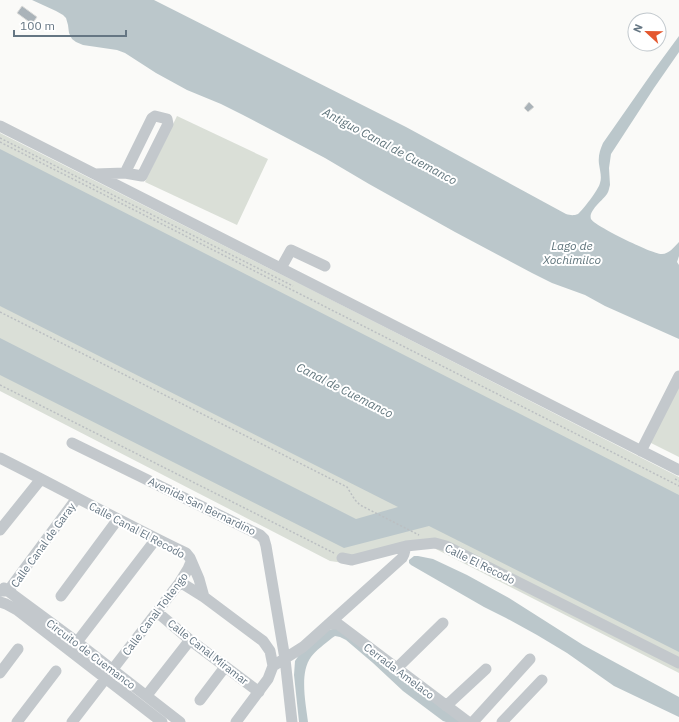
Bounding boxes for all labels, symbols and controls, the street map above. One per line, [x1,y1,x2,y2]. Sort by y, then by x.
scale bar [14,12,126,38]
north arrow [627,12,667,52]
text: 100 m [20,18,55,33]
text: N [630,22,646,35]
water label: Antiguo Canal de Cuemanco [319,104,460,188]
water label: Lago de Xochimilco [542,238,601,267]
water label: Canal de Cuemanco [294,359,396,421]
street label: Avenida San Bernardino [146,474,258,538]
street label: Calle Canal de Garay [7,499,79,590]
street label: Calle Canal El Recodo [87,499,187,561]
street label: Calle El Recodo [443,541,517,587]
street label: Calle Canal Toltengo [119,570,191,658]
street label: Circuito de Cuemanco [44,616,138,692]
street label: Calle Canal Miramar [165,616,251,688]
street label: Cerrada Amelaco [361,640,437,702]

